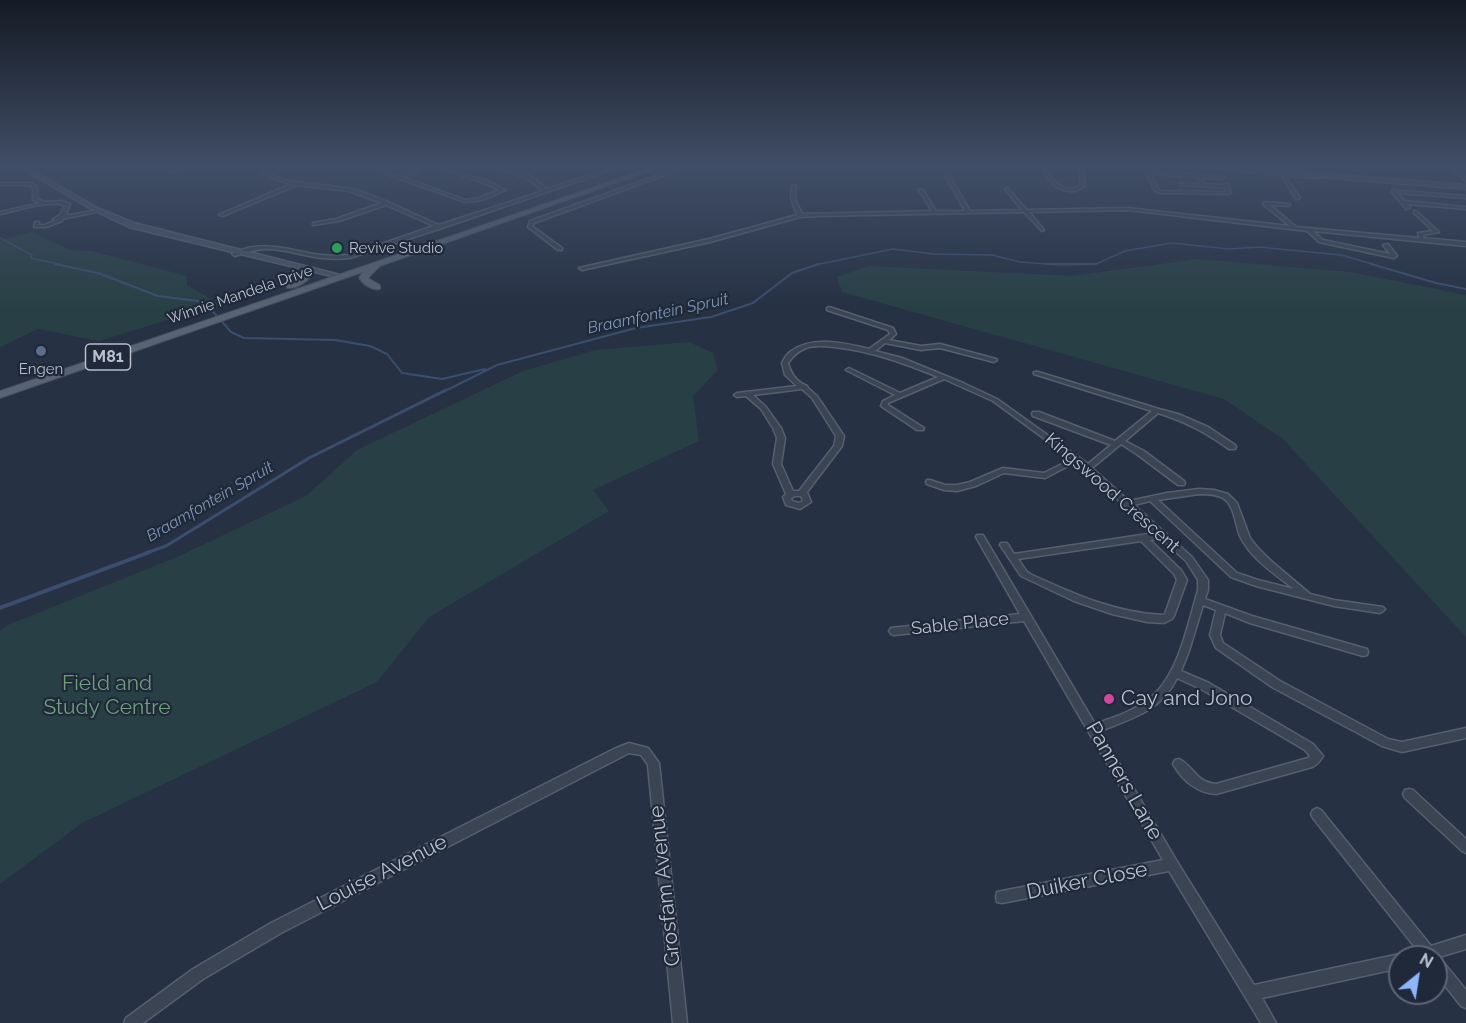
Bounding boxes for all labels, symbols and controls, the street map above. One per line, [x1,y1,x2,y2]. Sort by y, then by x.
place label: Revive Studio [349,239,443,257]
marker: Revive Studio [330,241,344,255]
street label: Winnie Mandela Drive [165,262,315,328]
water label: Braamfontein Spruit [586,290,730,338]
marker: Engen [34,344,48,358]
road number: M81 [86,344,130,370]
place label: Engen [19,360,63,378]
street label: Kingswood Crescent [1040,429,1184,557]
water label: Braamfontein Spruit [143,458,277,546]
street label: Sable Place [910,608,1010,640]
park label: Field and Study Centre [43,671,171,721]
place label: Cay and Jono [1121,686,1253,712]
marker: Cay and Jono [1102,692,1116,706]
street label: Panners Lane [1080,717,1168,845]
street label: Grosfam Avenue [644,804,686,968]
street label: Louise Avenue [313,829,451,917]
street label: Duiker Close [1024,857,1150,905]
north arrow [1388,945,1448,1005]
text: N [1416,949,1436,972]

